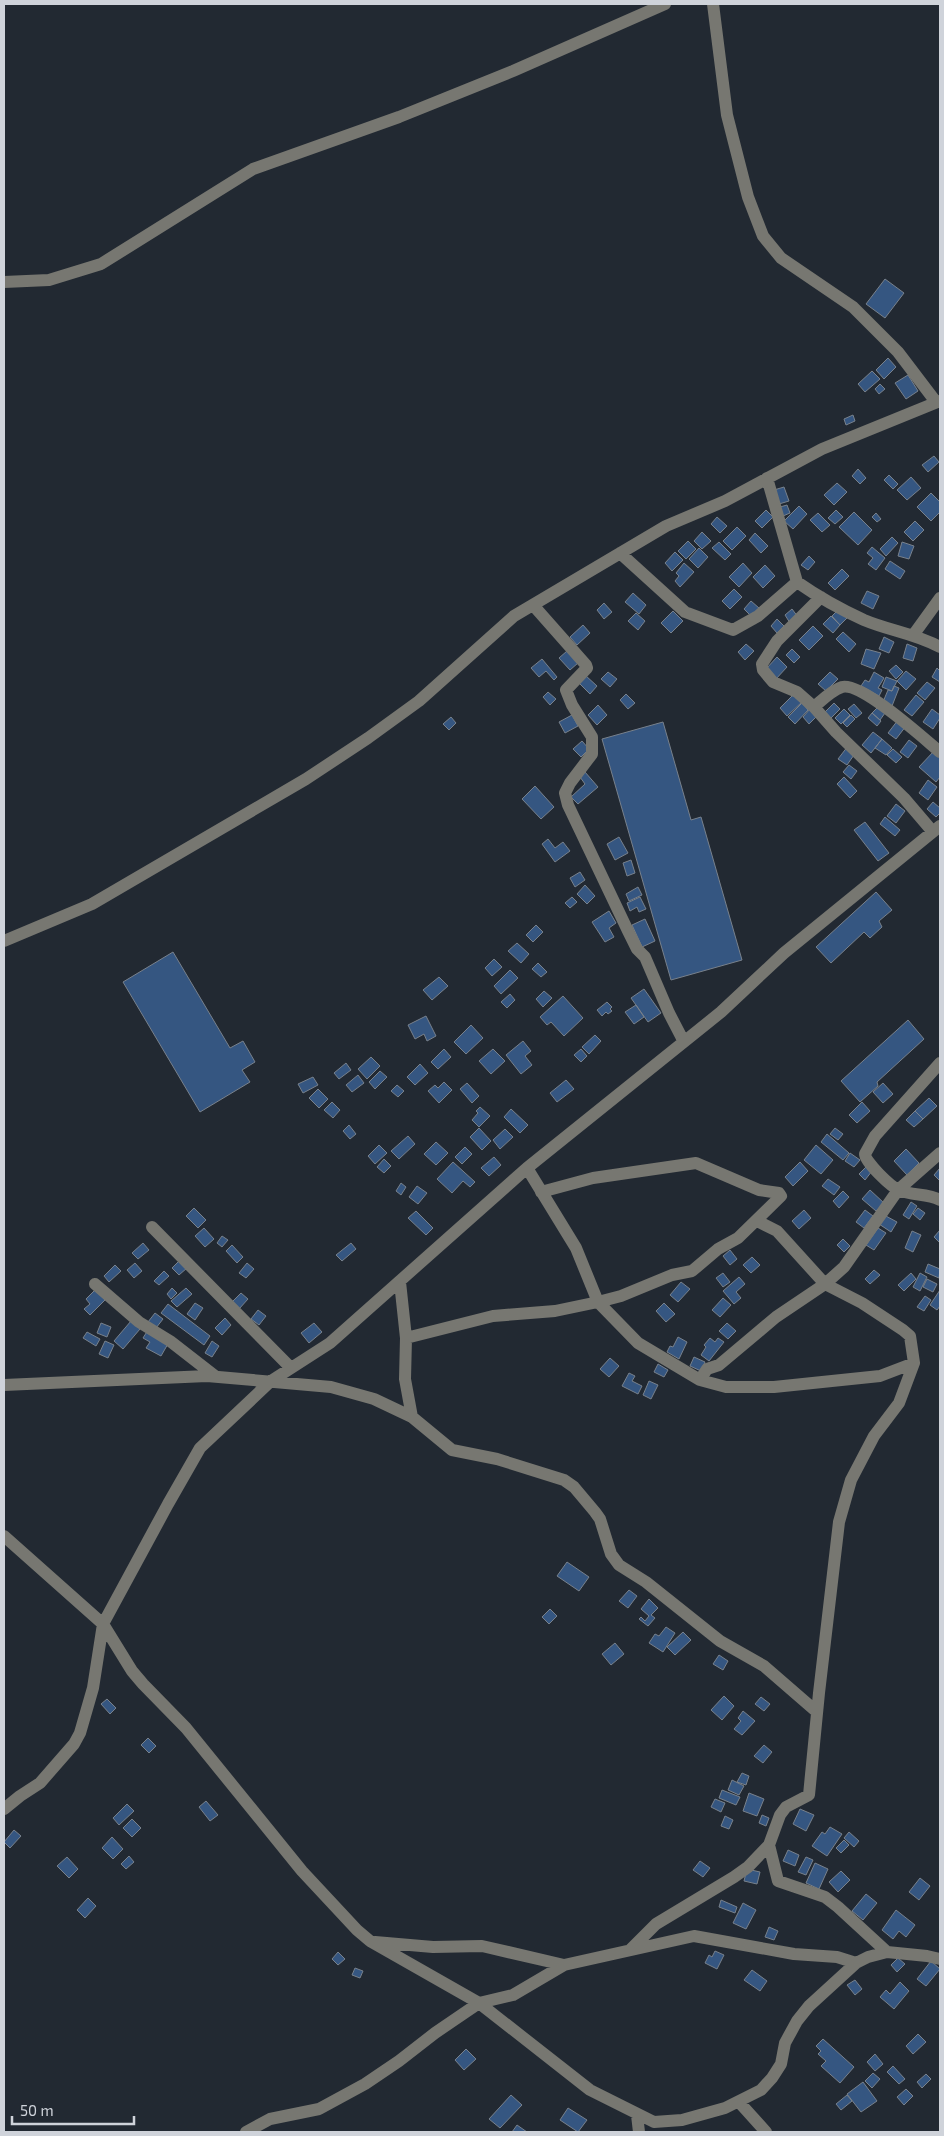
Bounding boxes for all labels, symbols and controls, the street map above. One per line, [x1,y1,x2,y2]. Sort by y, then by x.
scale bar [12,2094,135,2126]
text: 50 m [20,2101,54,2119]

